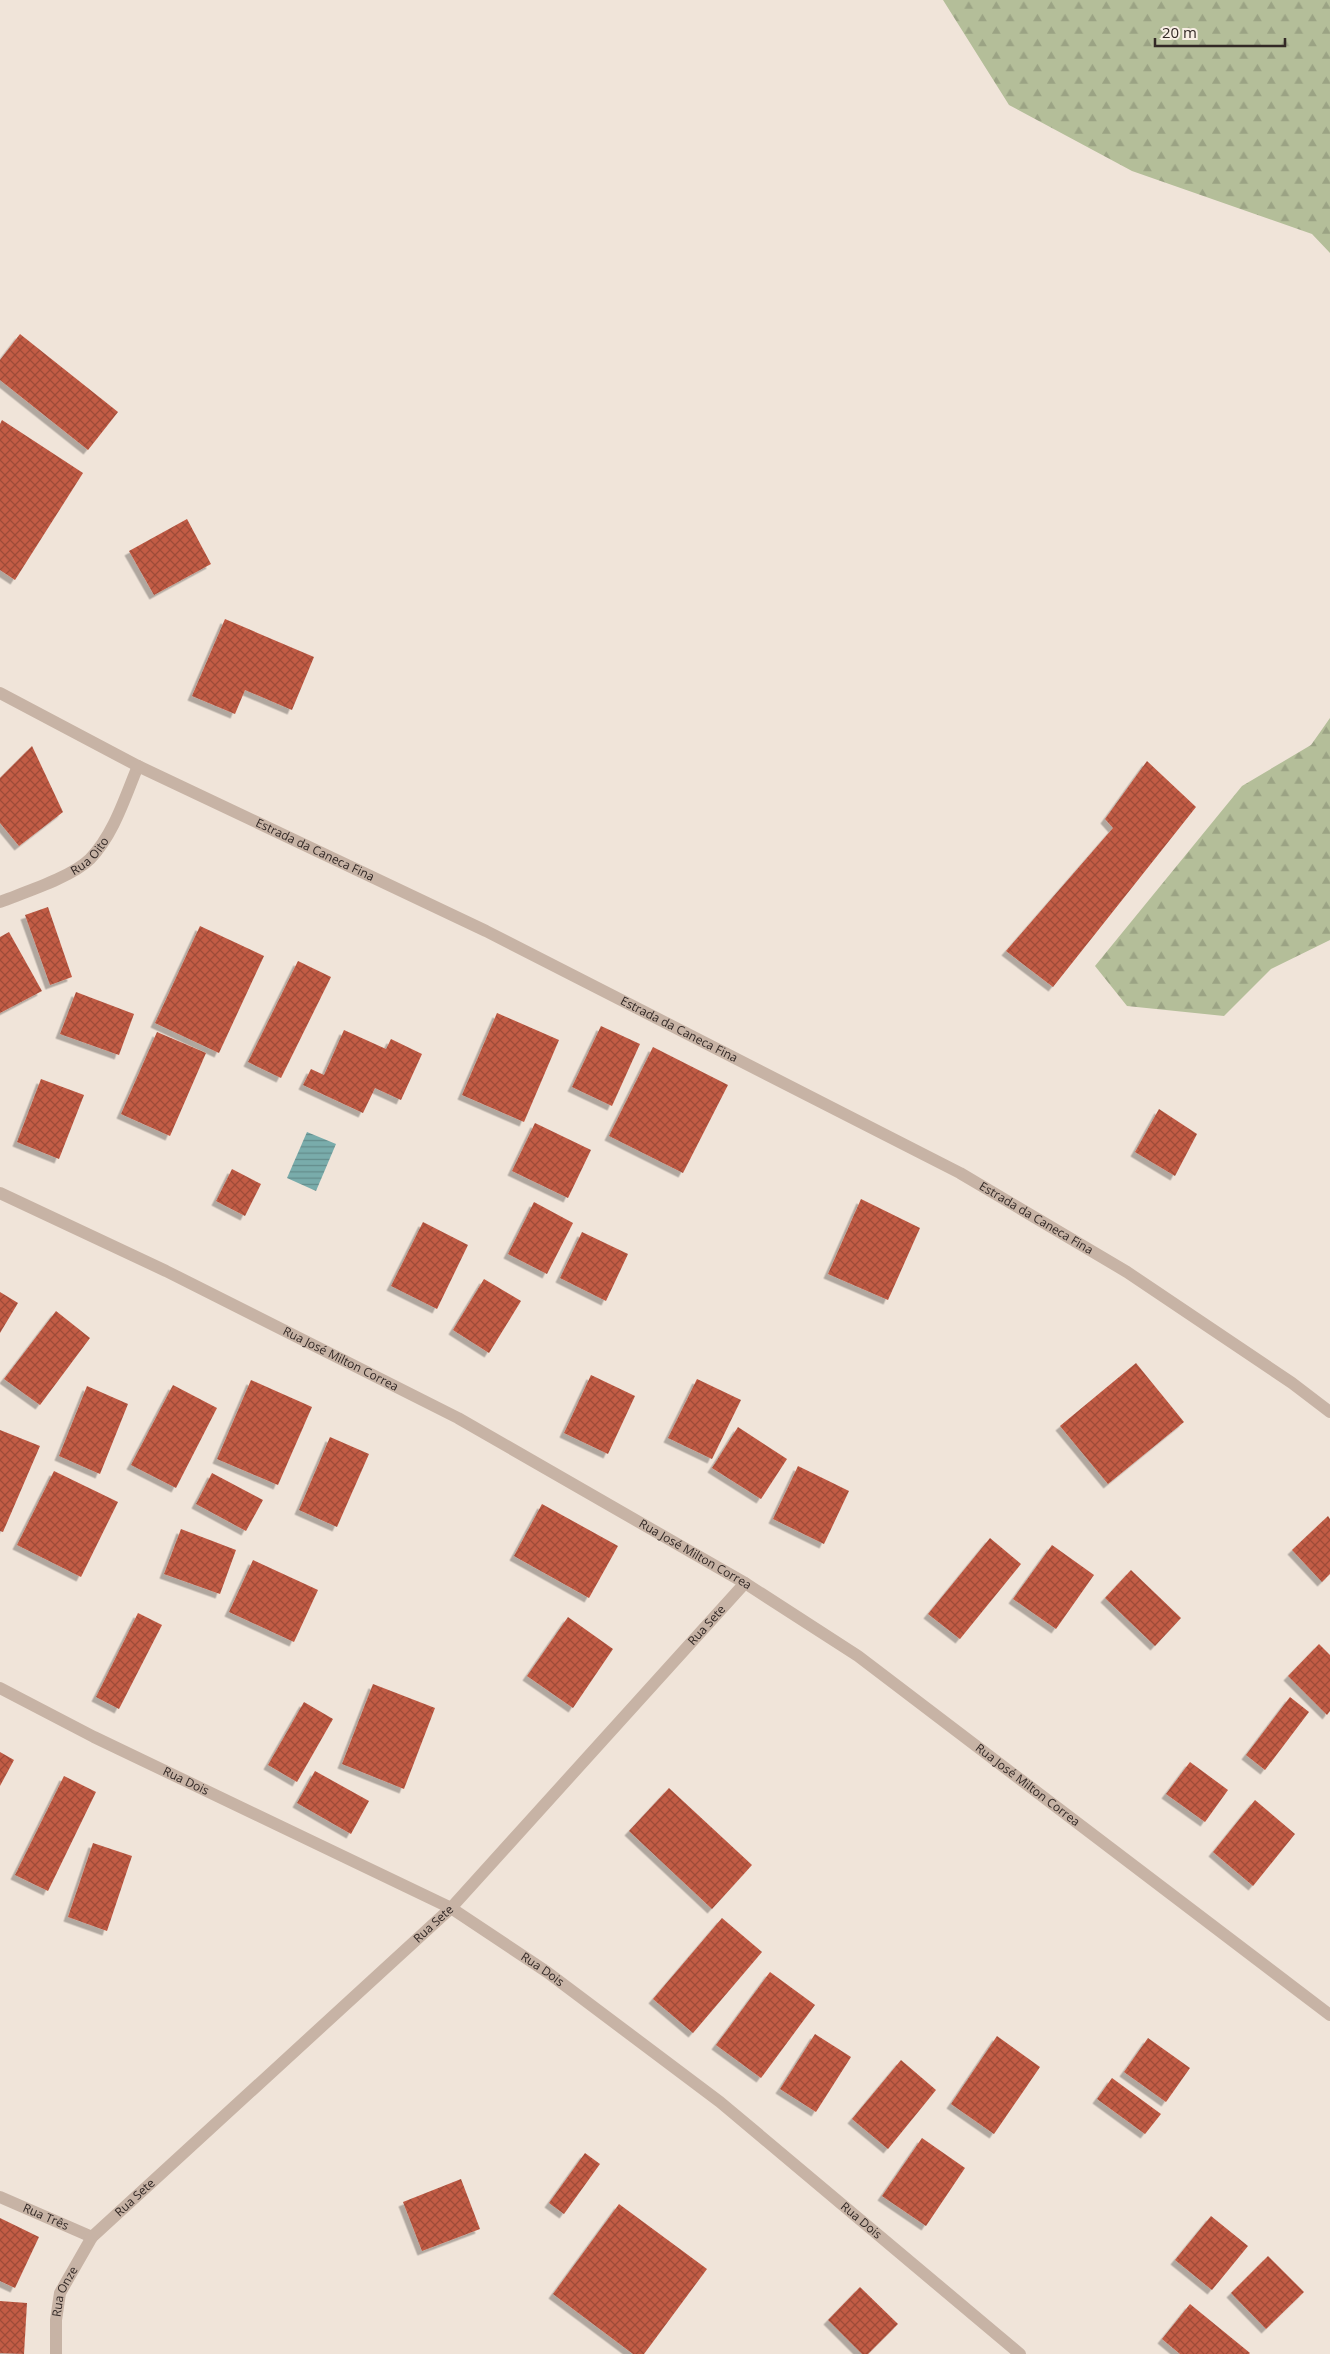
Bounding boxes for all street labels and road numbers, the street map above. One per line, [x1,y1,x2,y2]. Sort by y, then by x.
street label: Estrada da Caneca Fina [253,814,377,885]
street label: Rua Oito [67,834,112,879]
street label: Estrada da Caneca Fina [618,992,741,1066]
street label: Estrada da Caneca Fina [976,1177,1097,1258]
street label: Rua José Milton Correa [280,1322,402,1395]
street label: Rua José Milton Correa [636,1515,755,1593]
street label: Rua Sete [684,1601,729,1649]
street label: Rua José Milton Correa [972,1739,1084,1830]
street label: Rua Dois [160,1762,212,1799]
street label: Rua Sete [409,1901,457,1946]
street label: Rua Dois [518,1948,568,1990]
street label: Rua Sete [111,2174,159,2220]
street label: Rua Dois [837,2198,886,2243]
street label: Rua Três [20,2199,72,2234]
street label: Rua Onze [48,2263,82,2318]

